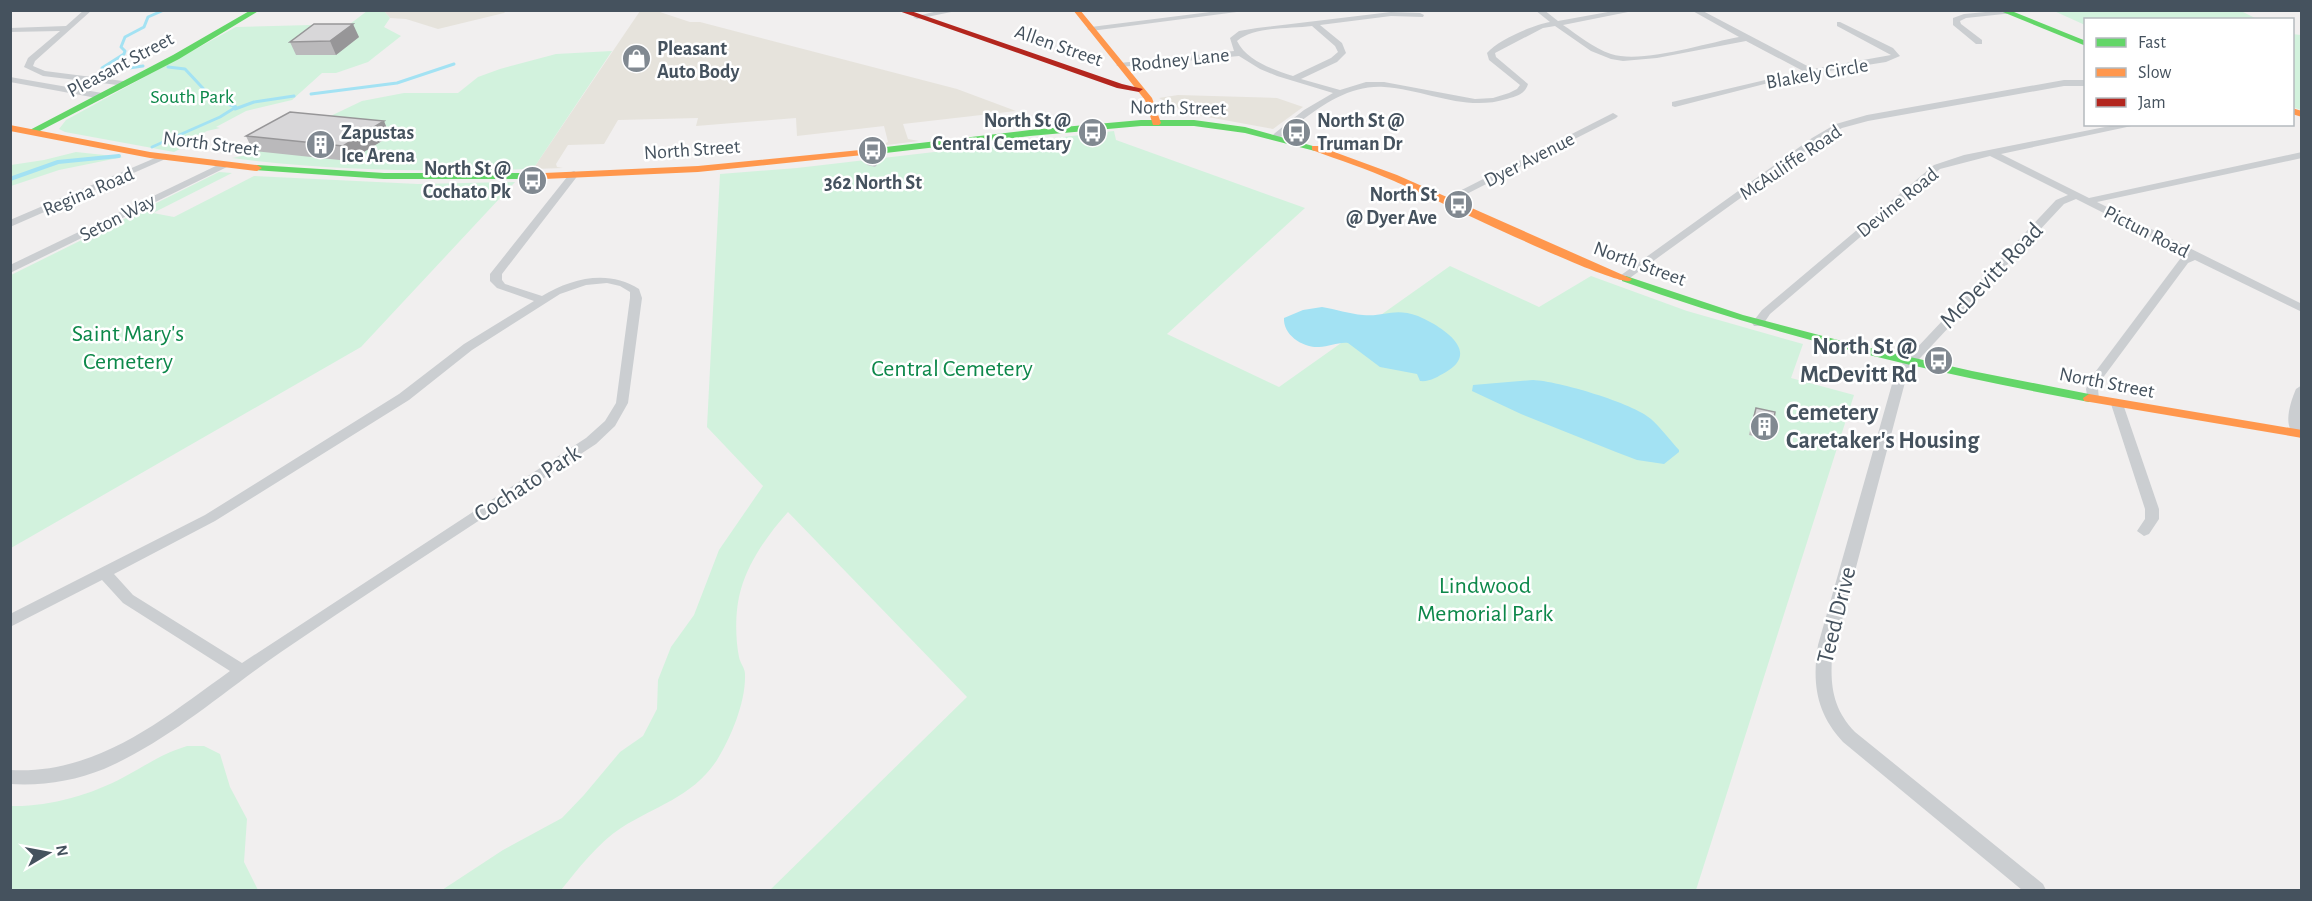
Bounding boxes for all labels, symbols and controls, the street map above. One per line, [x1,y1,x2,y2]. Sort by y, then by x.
legend [2084,18,2294,126]
street label: Allen Street [1012,22,1106,70]
street label: Pleasant Street [64,28,178,101]
text: Fast [2138,34,2166,52]
place label: Pleasant Auto Body [657,39,739,82]
shop icon: Pleasant Auto Body [620,43,652,75]
street label: Rodney Lane [1130,45,1230,75]
street label: Blakely Circle [1765,55,1870,93]
text: Slow [2138,64,2171,82]
park label: South Park [150,87,234,107]
text: Jam [2138,94,2166,112]
street label: North Street [1130,97,1227,119]
place label: North St @ Central Cemetary [932,111,1071,154]
place label: North St @ Truman Dr [1317,111,1404,154]
bus stop icon: North St @ Central Cemetary [1076,116,1108,148]
bus stop icon: North St @ Truman Dr [1280,116,1312,148]
street label: McAuliffe Road [1736,121,1845,204]
place label: Zapustas Ice Arena [341,123,416,166]
street label: North Street [162,128,261,160]
building icon: Zapustas Ice Arena [304,128,336,160]
street label: Dyer Avenue [1481,129,1578,191]
bus stop icon: 362 North St [857,135,889,167]
street label: North Street [643,137,742,163]
place label: North St @ Cochato Pk [423,159,511,202]
street label: Regina Road [40,164,137,220]
bus stop icon: North St @ Cochato Pk [516,164,548,196]
street label: Devine Road [1853,164,1942,241]
place label: 362 North St [824,173,922,193]
place label: North St @ Dyer Ave [1346,185,1437,228]
bus stop icon: North St @ Dyer Ave [1442,189,1474,221]
street label: Seton Way [76,190,159,245]
street label: Pictun Road [2101,202,2192,262]
street label: McDevitt Road [1936,218,2048,333]
street label: North Street [1591,238,1689,290]
park label: Saint Mary's Cemetery [72,322,184,374]
place label: North St @ McDevitt Rd [1800,335,1917,387]
bus stop icon: North St @ McDevitt Rd [1922,344,1954,376]
park label: Central Cemetery [871,357,1033,381]
street label: North Street [2058,364,2157,402]
place label: Cemetery Caretaker's Housing [1786,401,1980,453]
building icon: Cemetery Caretaker's Housing [1749,410,1781,442]
street label: Cochato Park [470,441,585,527]
street label: Teed Drive [1813,564,1861,666]
park label: Lindwood Memorial Park [1417,574,1553,626]
north arrow [18,823,78,883]
text: N [53,844,71,857]

